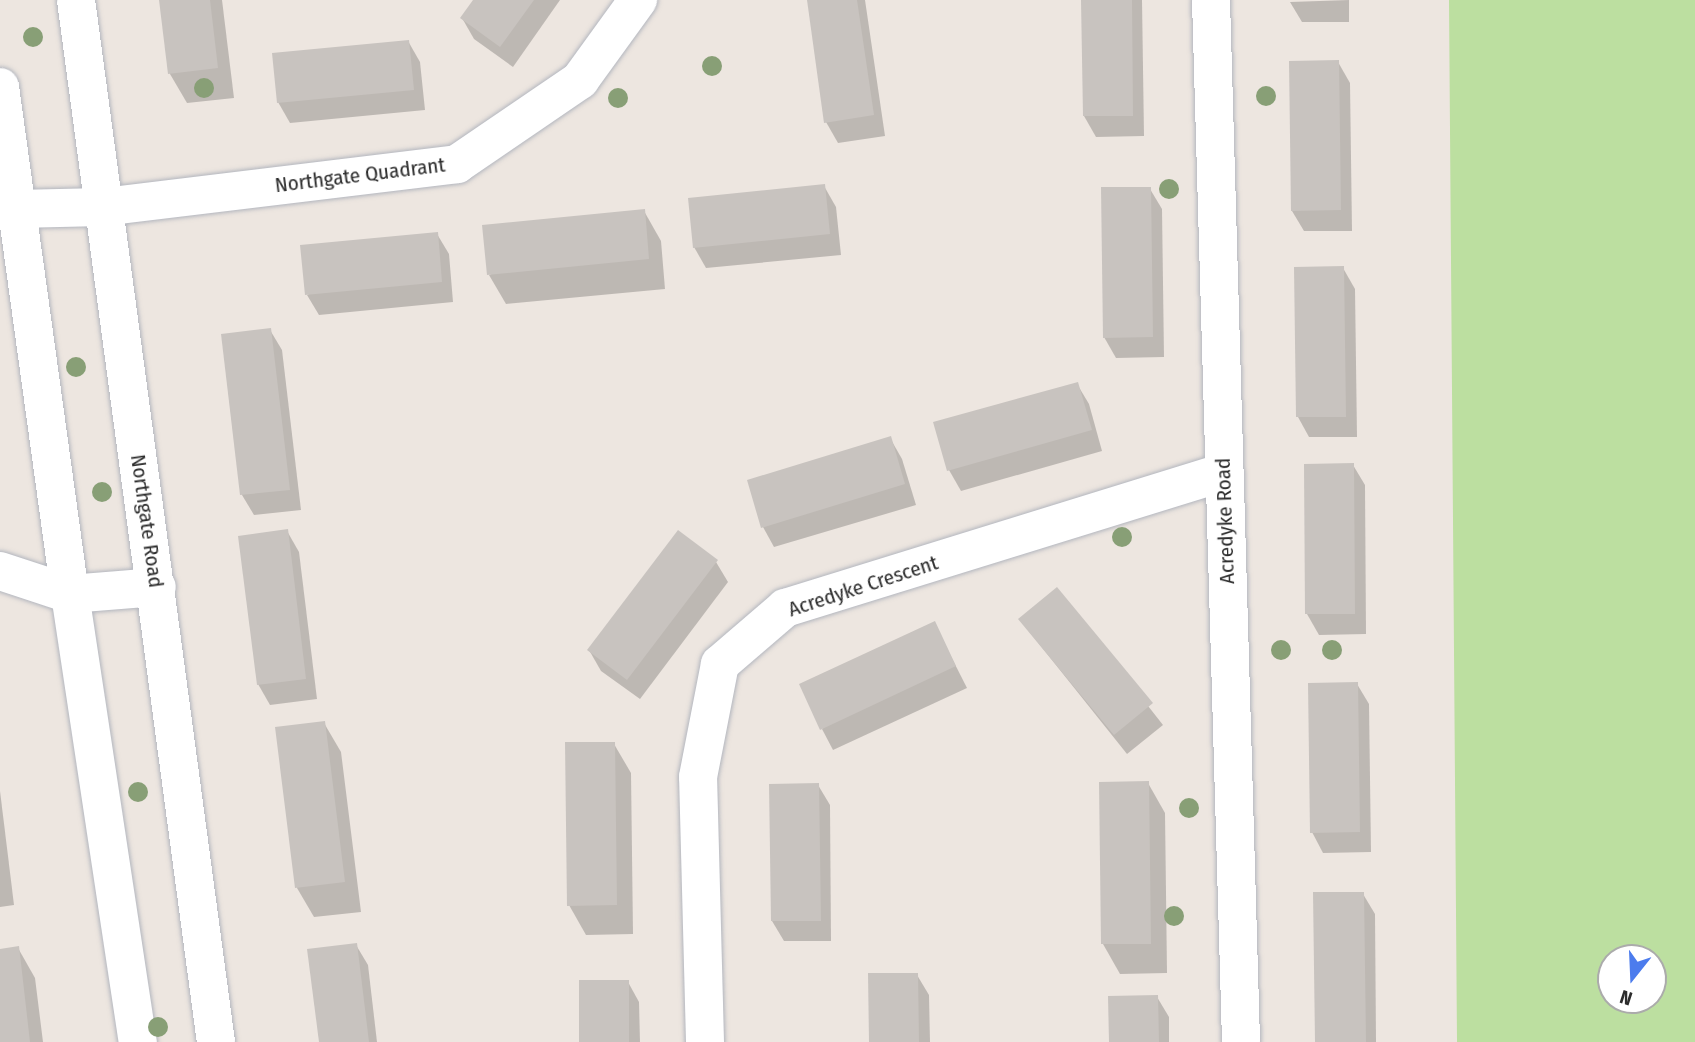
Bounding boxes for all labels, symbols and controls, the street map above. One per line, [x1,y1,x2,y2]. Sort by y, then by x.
street label: Northgate Quadrant [273,152,447,198]
street label: Northgate Road [125,453,169,589]
street label: Acredyke Road [1210,457,1240,585]
street label: Acredyke Crescent [785,550,941,622]
north arrow [1597,944,1667,1014]
text: N [1617,985,1635,1010]

